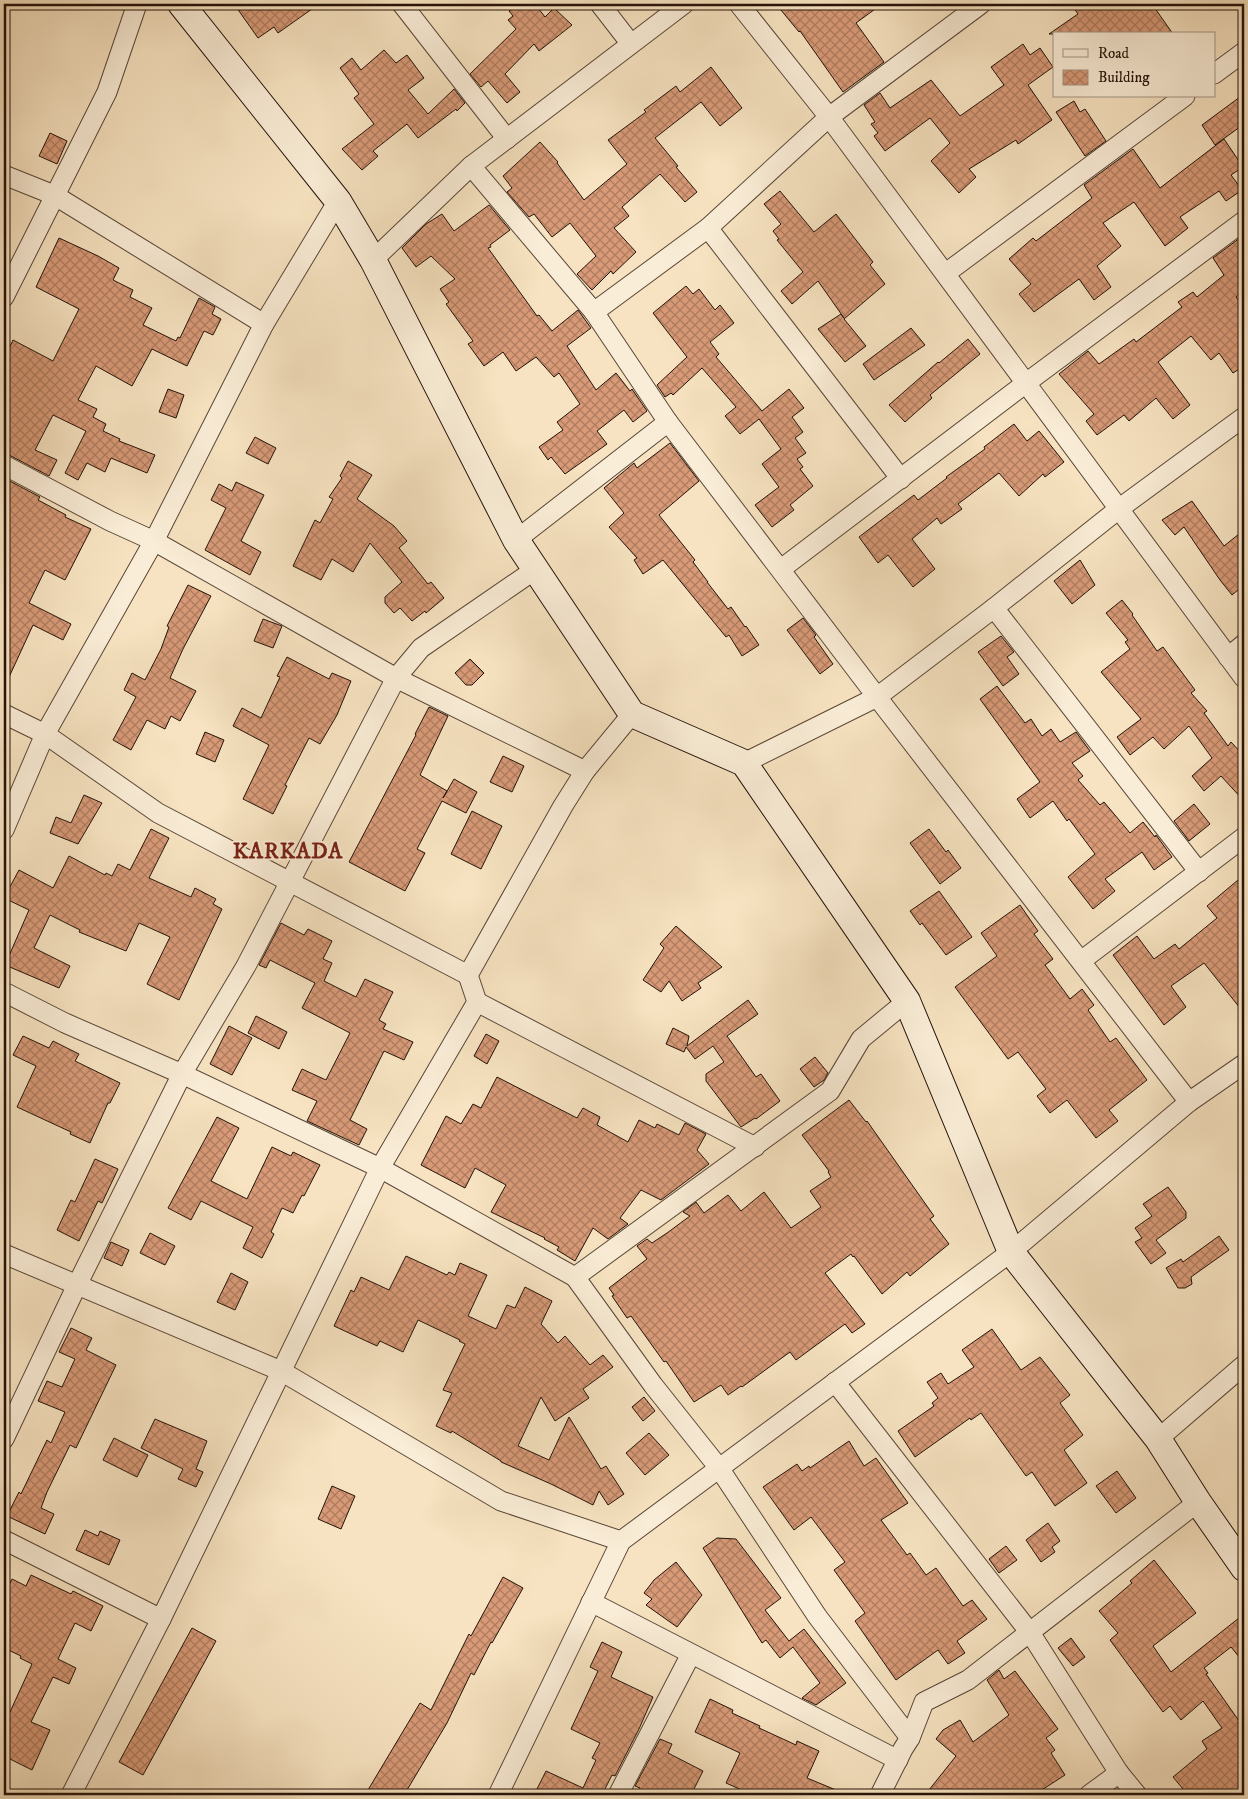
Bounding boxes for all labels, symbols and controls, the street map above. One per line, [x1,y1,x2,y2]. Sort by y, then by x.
legend [1053,32,1216,98]
text: Road [1098,44,1130,63]
text: Building [1098,68,1150,87]
district label: KARKADA [233,838,343,865]

